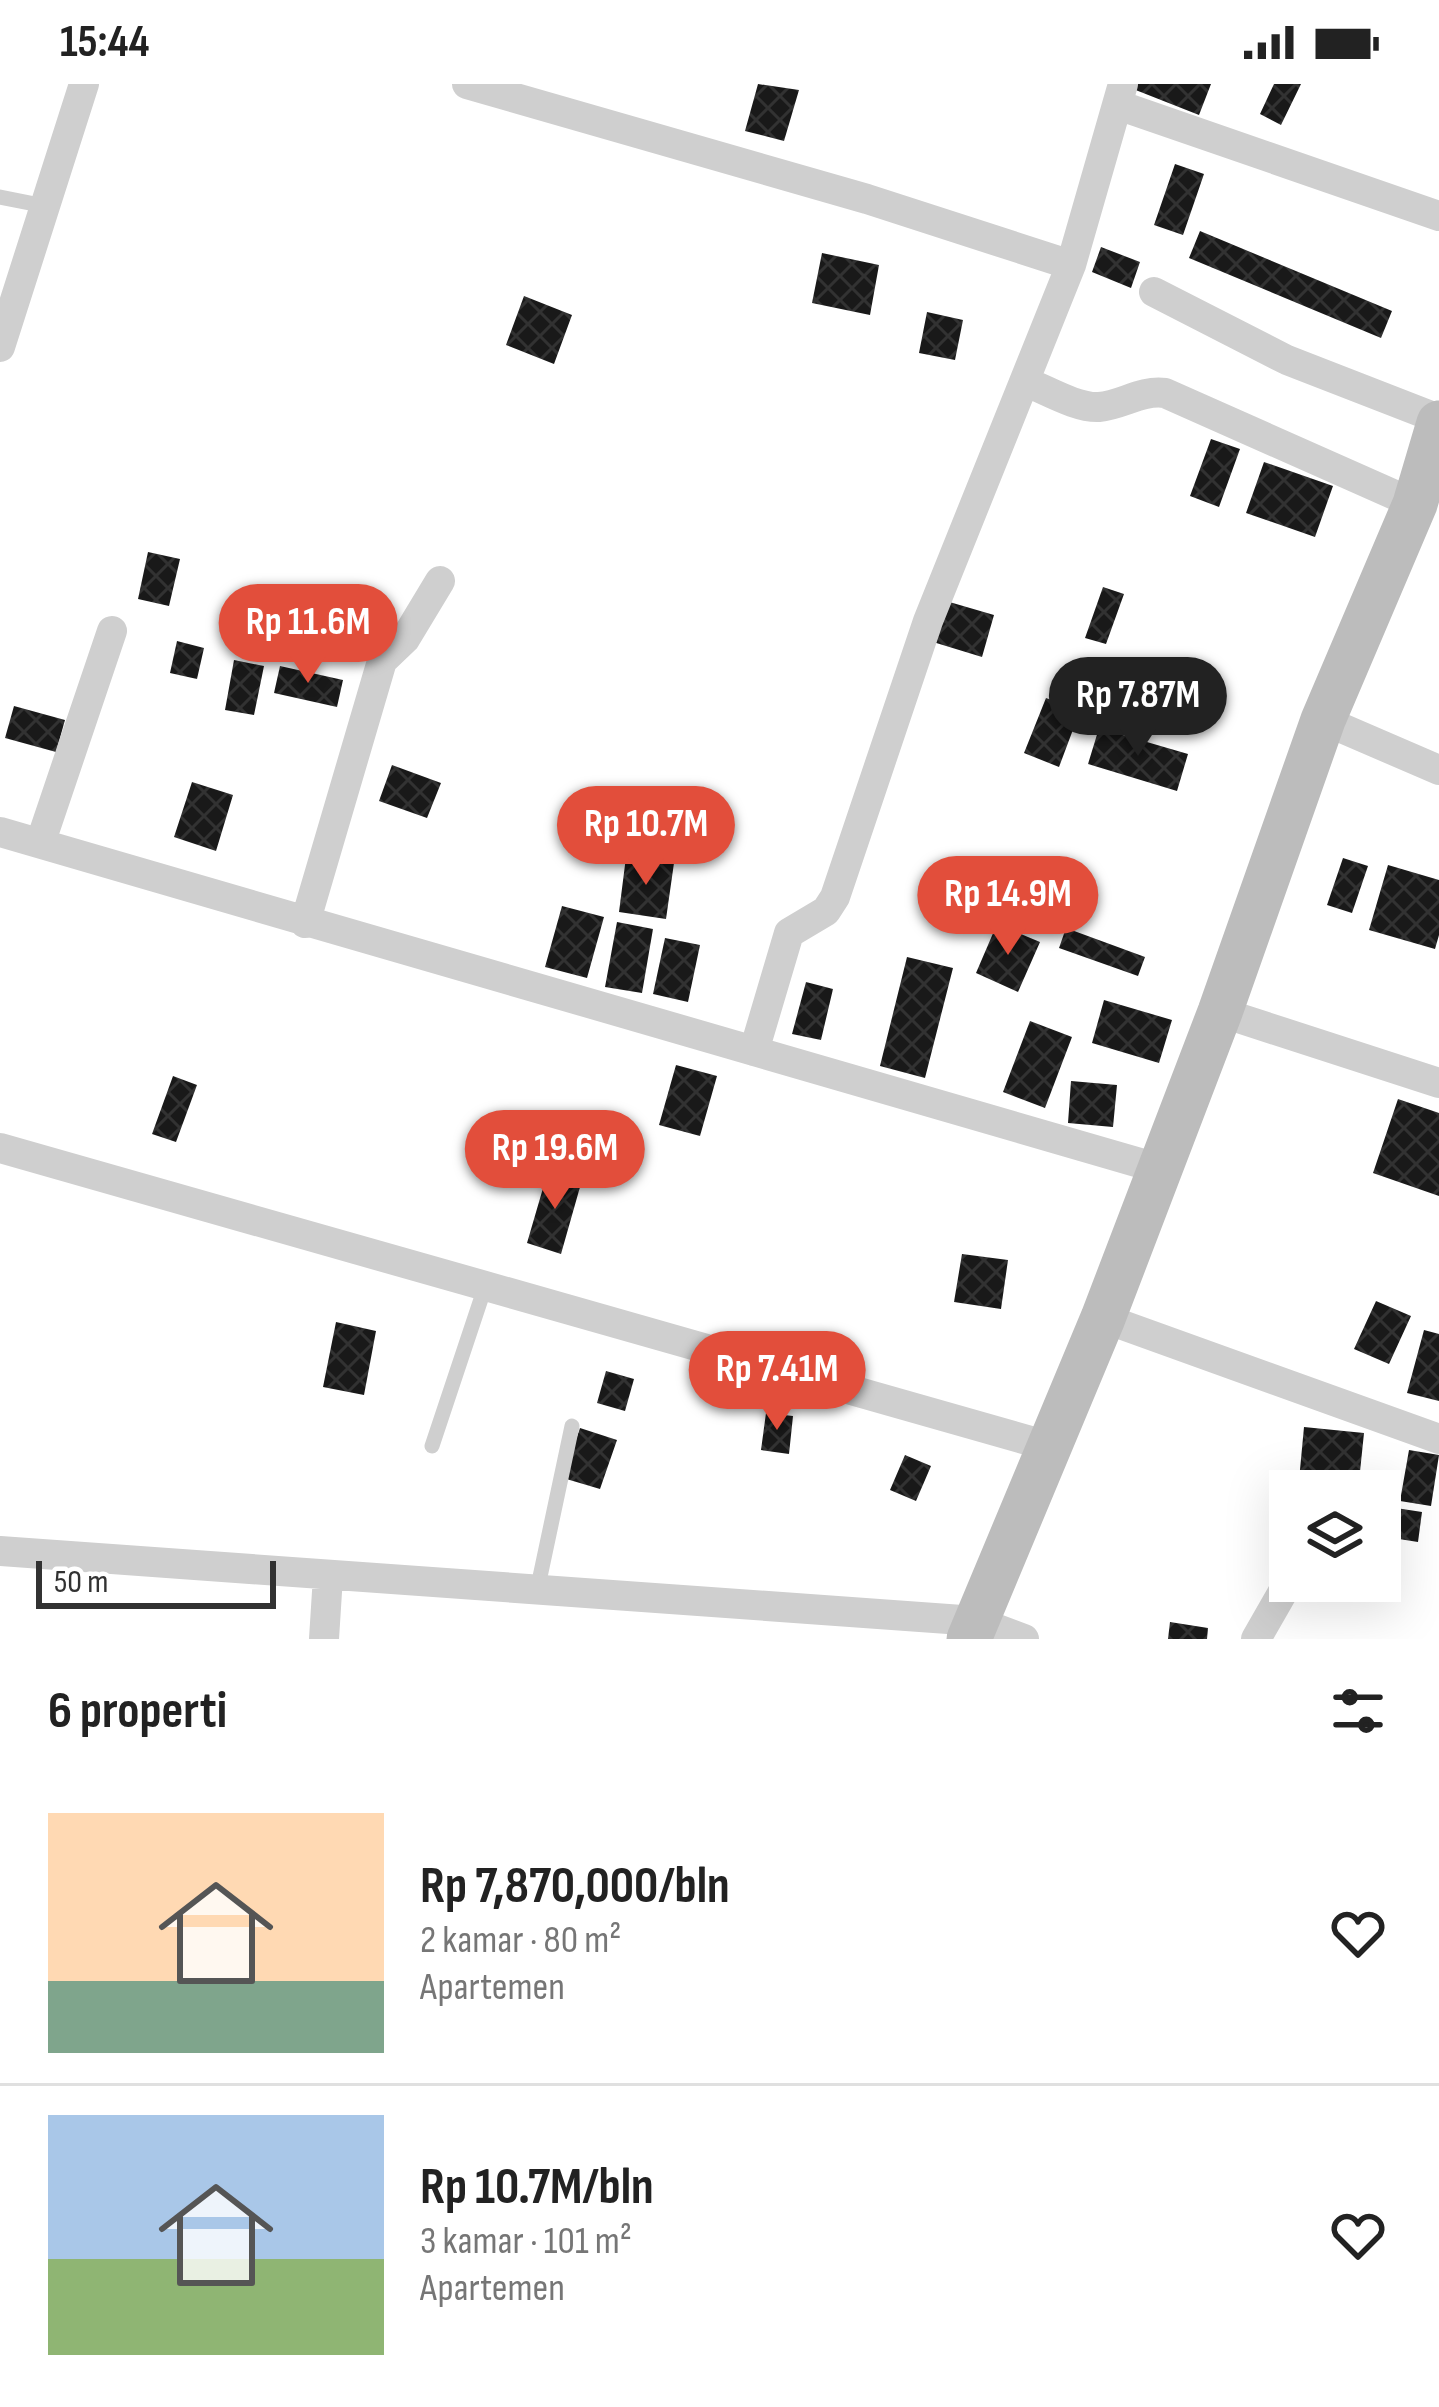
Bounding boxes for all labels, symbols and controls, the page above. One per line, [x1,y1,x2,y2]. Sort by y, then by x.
text: 15:44 [60,15,150,70]
pin: Rp 11.6M [184,584,432,686]
text: Rp 11.6M [246,599,370,646]
pin: Rp 7.87M [1014,657,1262,759]
text: Rp 7.87M [1076,672,1200,719]
pin: Rp 10.7M [522,786,770,888]
text: Rp 10.7M [584,801,708,848]
pin: Rp 14.9M [884,856,1132,958]
text: Rp 14.9M [944,871,1072,918]
pin: Rp 19.6M [431,1110,679,1212]
text: Rp 19.6M [492,1125,618,1172]
pin: Rp 7.41M [653,1331,901,1433]
text: Rp 7.41M [716,1346,838,1393]
map controls [1269,1470,1401,1602]
button: layers [1269,1470,1401,1602]
scale bar [36,1555,276,1608]
text: 50 m [54,1562,108,1602]
icon: filters [1325,1678,1391,1744]
text: 6 properti [48,1681,227,1742]
text: Rp 7,870,000/bln [420,1856,730,1917]
icon: home [144,1861,288,2005]
icon: heart [1325,1900,1391,1966]
text: 2 kamar · 80 m² [420,1917,621,1964]
text: Apartemen [420,1964,565,2011]
text: Rp 10.7M/bln [420,2157,654,2218]
icon: home [144,2163,288,2307]
icon: heart [1325,2202,1391,2268]
text: 3 kamar · 101 m² [420,2218,632,2265]
text: Apartemen [420,2265,565,2312]

